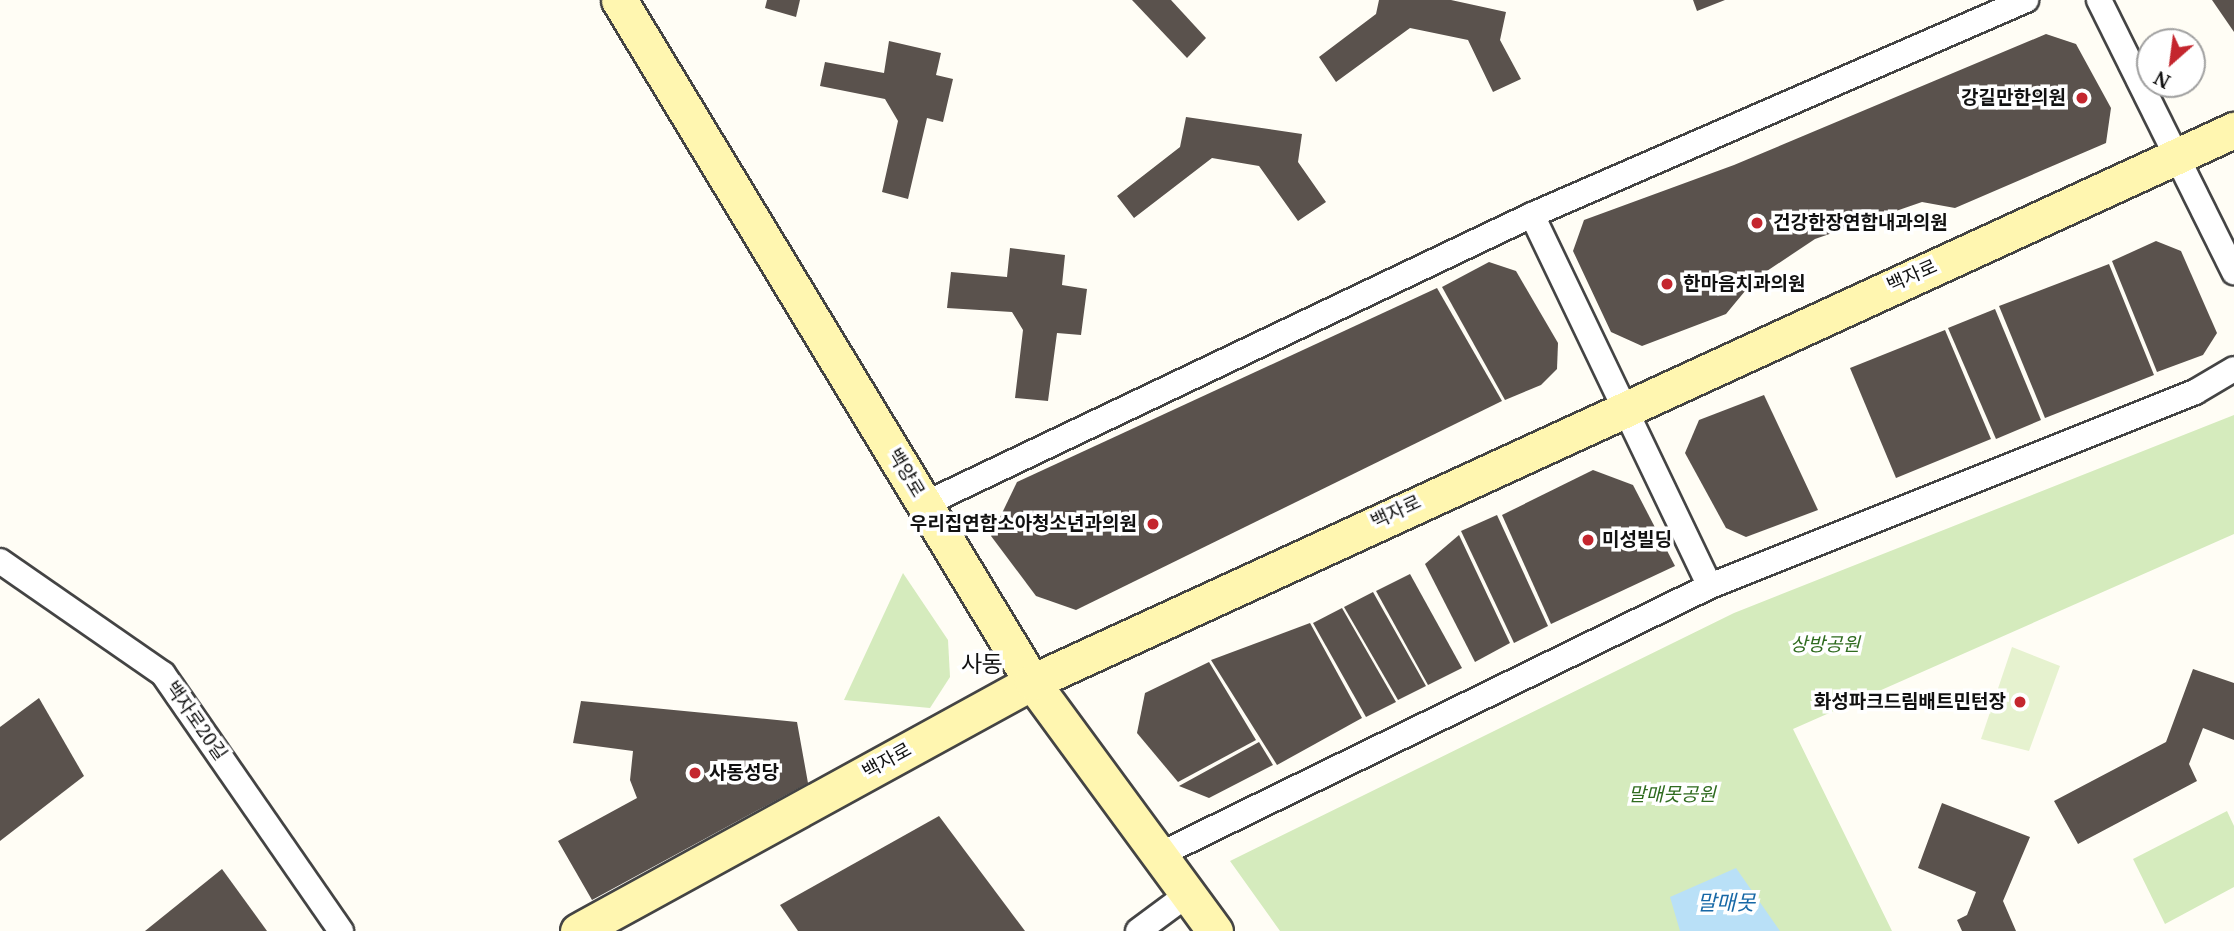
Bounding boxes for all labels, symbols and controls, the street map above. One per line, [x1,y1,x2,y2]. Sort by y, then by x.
north arrow [2136,28,2206,98]
text: N [2149,65,2175,95]
place label: 강길만한의원 [1961,87,2066,109]
marker: 강길만한의원 [2072,88,2092,108]
place label: 건강한장연합내과의원 [1773,212,1948,234]
marker: 건강한장연합내과의원 [1747,213,1767,233]
street label: 백자로 [1883,255,1941,297]
place label: 한마음치과의원 [1683,273,1805,295]
marker: 한마음치과의원 [1657,274,1677,294]
street label: 백양로 [883,445,929,501]
street label: 백자로 [1367,491,1425,533]
place label: 우리집연합소아청소년과의원 [910,513,1137,535]
marker: 우리집연합소아청소년과의원 [1143,514,1163,534]
place label: 미성빌딩 [1602,529,1672,551]
marker: 미성빌딩 [1580,532,1596,548]
park label: 상방공원 [1790,634,1860,656]
district label: 사동 [961,649,1003,677]
street label: 백자로20길 [161,677,231,765]
place label: 화성파크드림배트민턴장 [1814,691,2006,713]
marker: 화성파크드림배트민턴장 [2012,694,2028,710]
street label: 백자로 [859,738,915,784]
place label: 사동성당 [709,762,779,784]
marker: 사동성당 [687,765,703,781]
park label: 말매못공원 [1628,784,1716,806]
water label: 말매못 [1697,889,1755,915]

